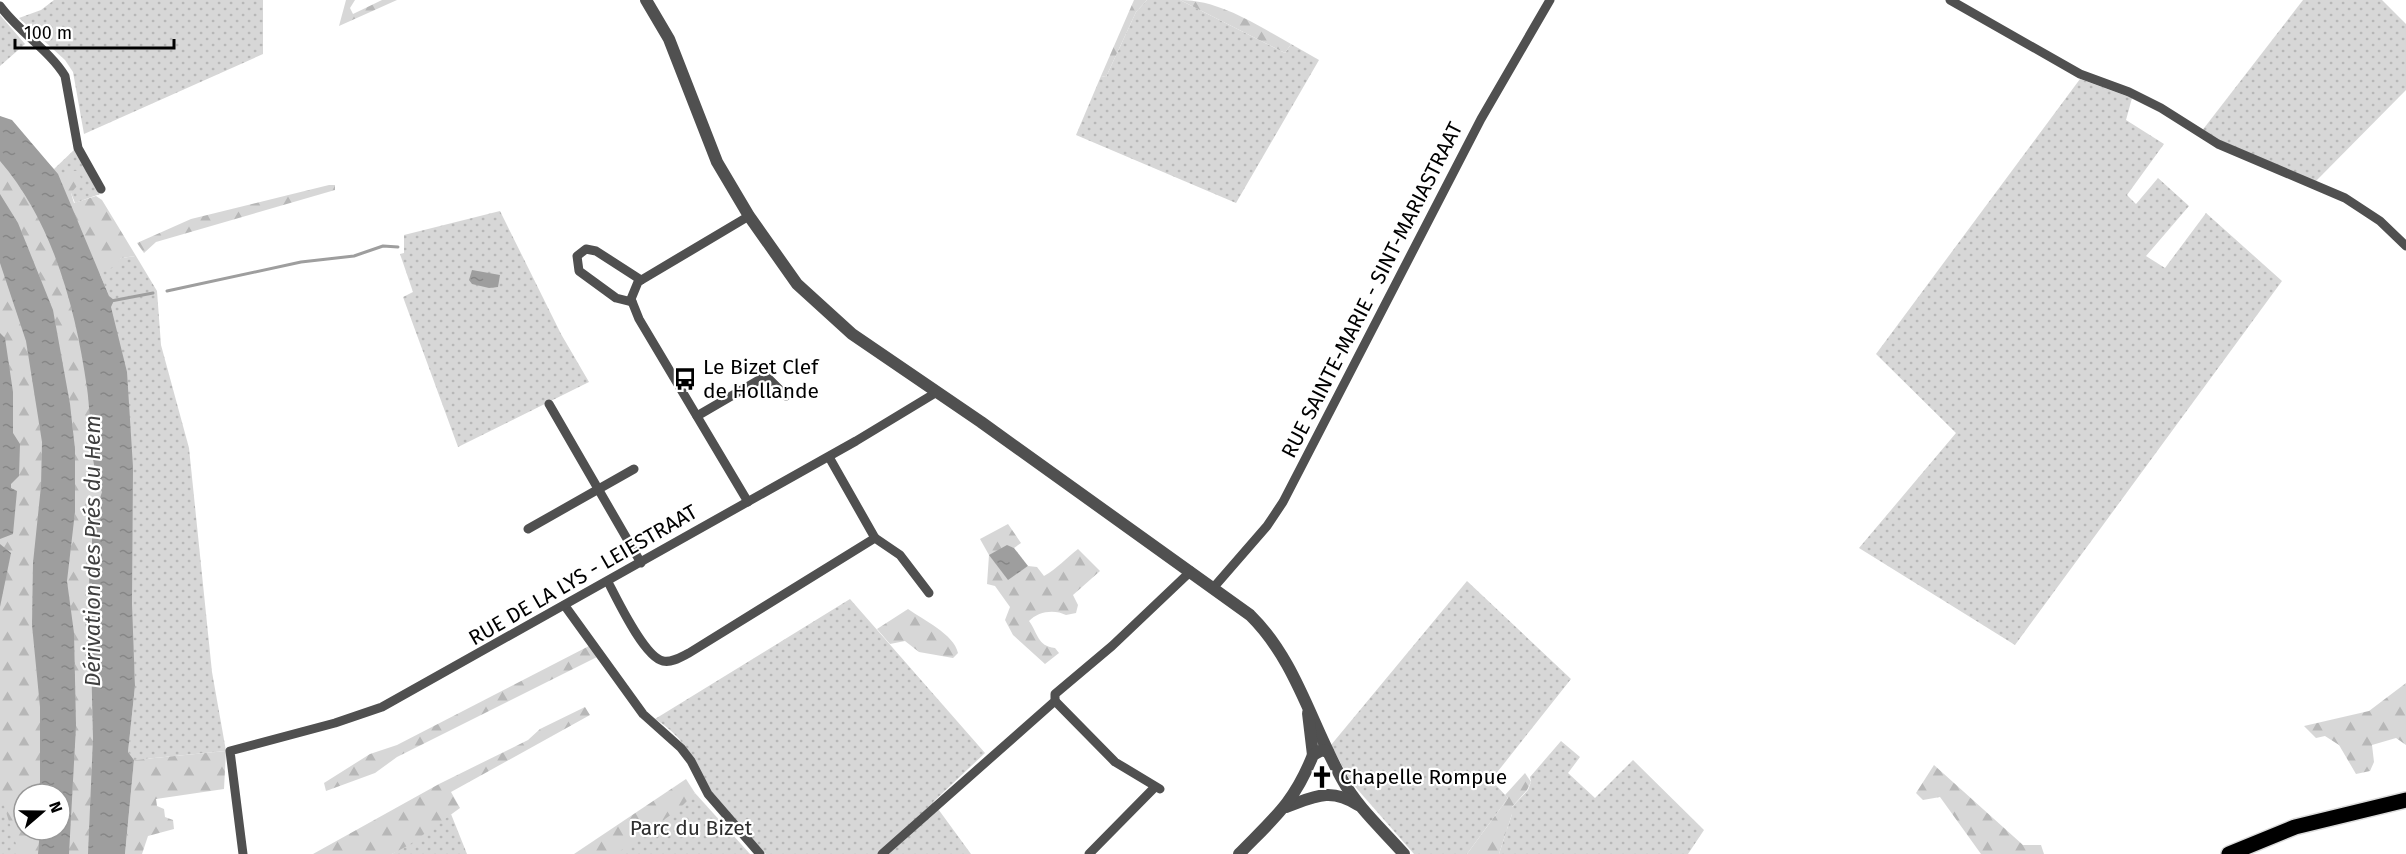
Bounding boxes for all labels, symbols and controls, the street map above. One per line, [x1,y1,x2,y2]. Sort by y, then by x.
scale bar [15,12,174,50]
text: 100 m [24,22,72,44]
street label: RUE SAINTE-MARIE - SINT-MARIASTRAAT [1276,118,1468,462]
place label: Le Bizet Clef de Hollande [703,354,820,404]
bus stop icon: Le Bizet Clef de Hollande [672,366,698,392]
water label: Dérivation des Prés du Hem [79,415,106,687]
street label: RUE DE LA LYS - LEIESTRAAT [464,499,702,651]
church icon: Chapelle Rompue [1309,764,1335,790]
place label: Chapelle Rompue [1340,764,1507,790]
north arrow [12,782,72,842]
text: N [45,799,66,815]
park label: Parc du Bizet [630,815,753,841]

